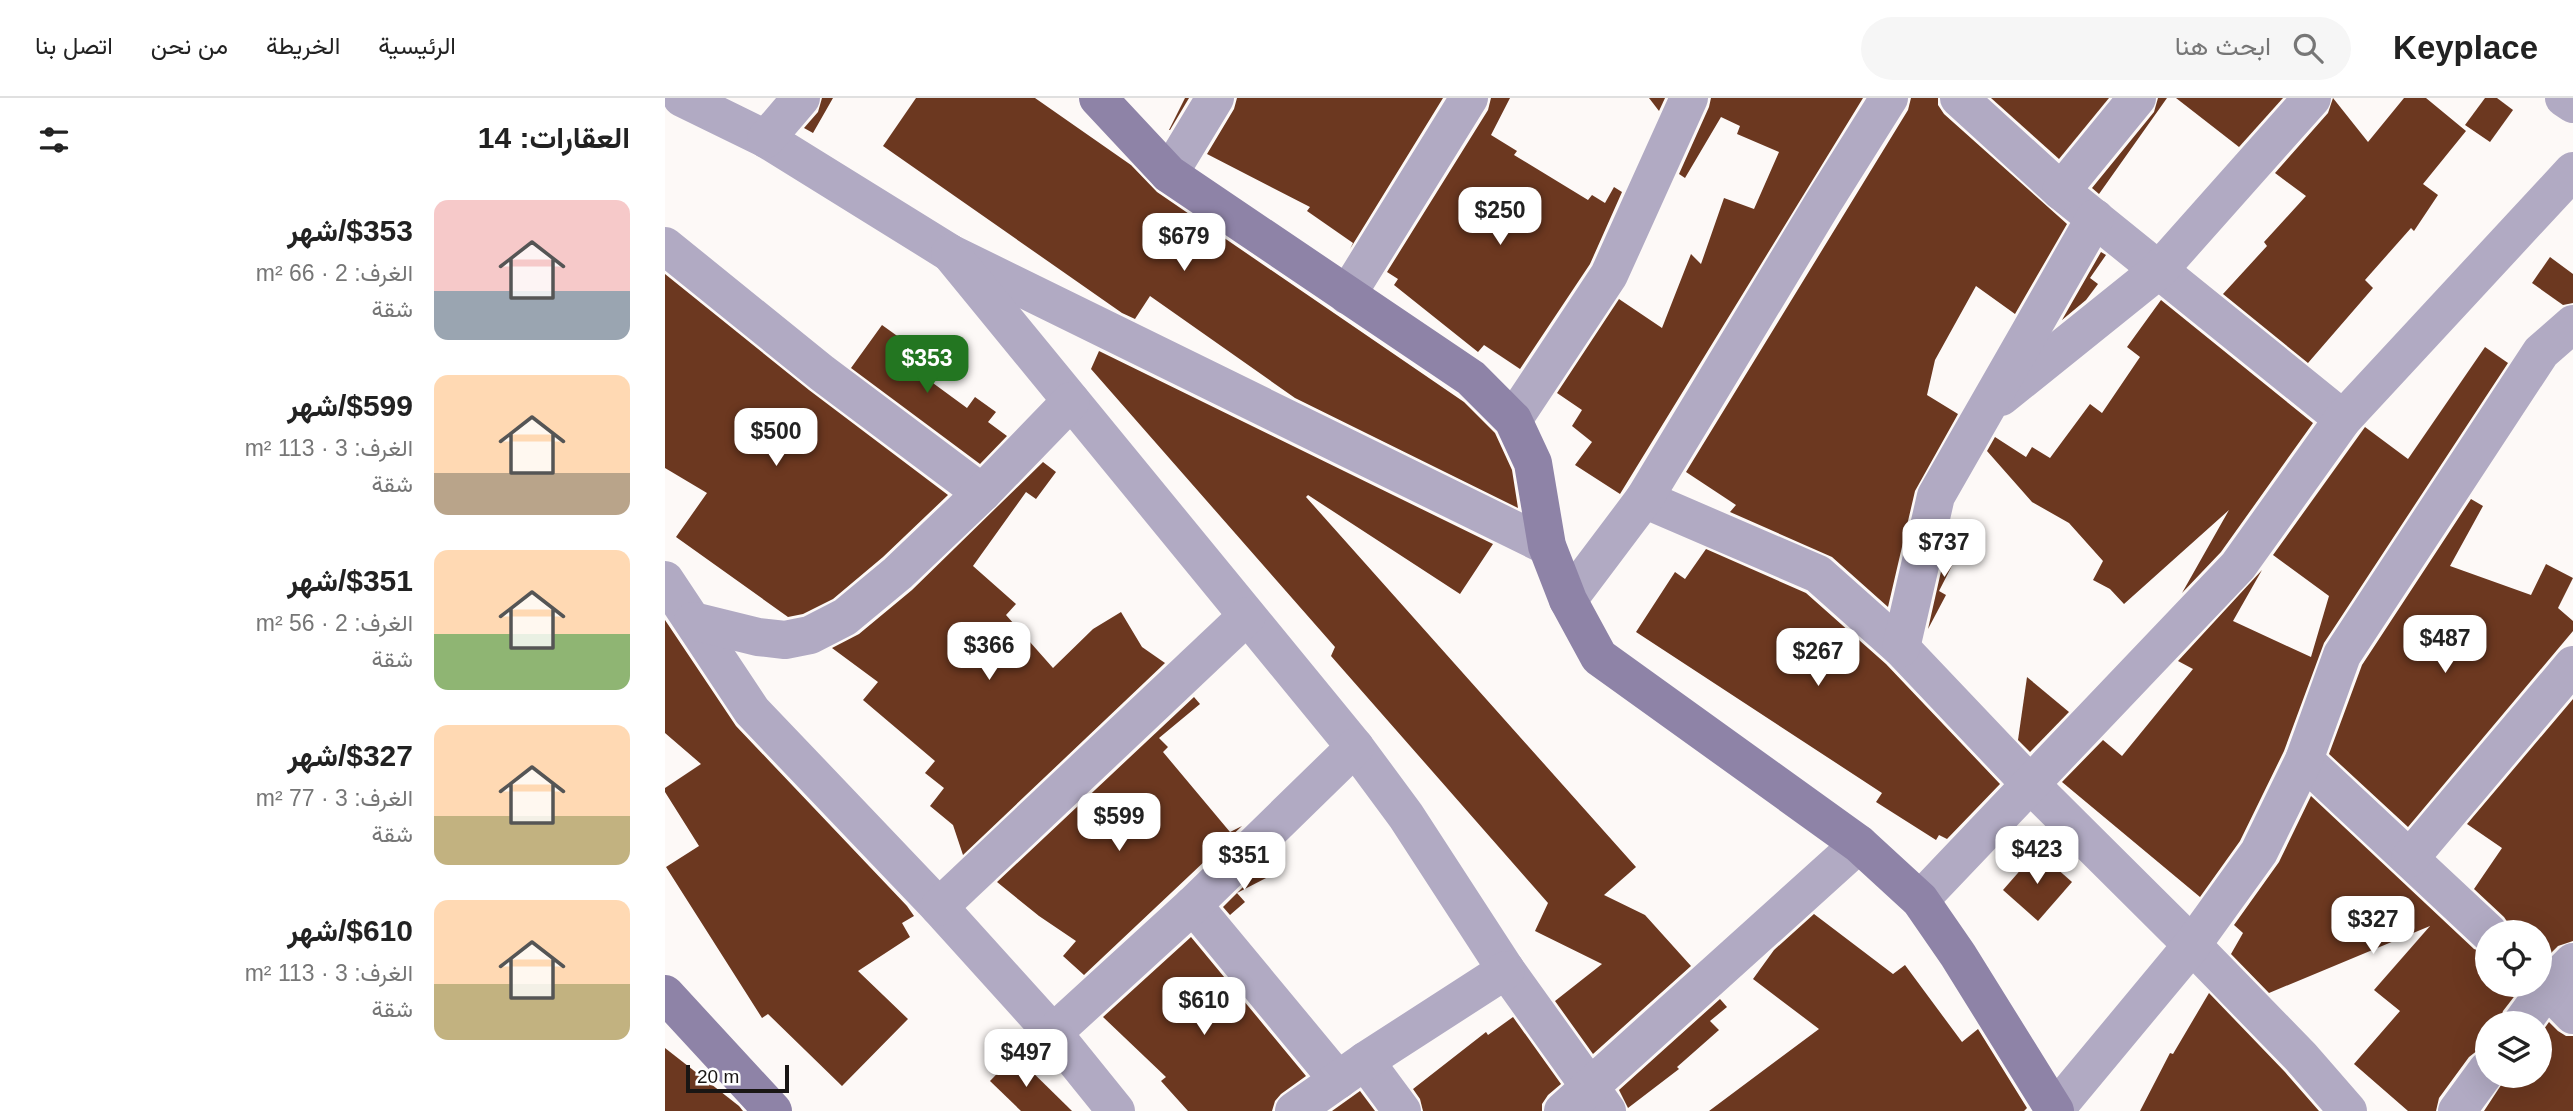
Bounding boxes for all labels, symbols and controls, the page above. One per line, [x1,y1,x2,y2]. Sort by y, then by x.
search box [1861,17,2351,80]
icon: search [2289,29,2327,67]
text: Keyplace [2393,29,2538,66]
text: ابحث هنا [2175,31,2271,61]
text: اتصل بنا [35,32,113,59]
text: من نحن [151,32,228,59]
text: الخريطة [266,32,340,59]
text: الرئيسية [378,32,456,59]
icon: filters [35,121,73,159]
text: العقارات: 14 [478,121,630,154]
pin: $250 [1459,188,1541,247]
text: $250 [1474,197,1526,223]
text: $353/شهر [287,214,413,247]
pin: $679 [1143,214,1225,273]
text: $679 [1158,223,1210,249]
icon: home [490,228,574,312]
text: الغرف: 2 · 66 m² [256,260,413,286]
text: شقة [371,296,413,322]
pin: $353 [886,336,968,395]
text: $353 [901,345,953,371]
text: $599/شهر [287,389,413,422]
icon: home [490,403,574,487]
pin: $500 [735,408,817,468]
text: $500 [750,418,802,444]
text: الغرف: 3 · 113 m² [245,435,413,461]
text: شقة [371,471,413,497]
pin: $737 [1903,519,1985,579]
text: $737 [1918,529,1970,555]
text: $351/شهر [287,564,413,597]
icon: home [490,578,574,662]
text: الغرف: 2 · 56 m² [256,610,413,636]
pin: $487 [2404,616,2486,675]
pin: $366 [948,622,1030,682]
text: $487 [2419,625,2471,651]
pin: $267 [1777,628,1859,688]
text: $366 [963,632,1015,658]
text: $267 [1792,638,1844,664]
text: شقة [371,646,413,672]
text: $327/شهر [287,739,413,772]
icon: home [490,753,574,837]
text: الغرف: 3 · 77 m² [256,785,413,811]
pin: $599 [1078,794,1160,853]
text: $599 [1093,803,1145,829]
text: شقة [371,821,413,847]
pin: $423 [1996,826,2078,886]
pin: $351 [1203,832,1285,892]
text: $423 [2011,836,2063,862]
text: $351 [1218,842,1270,868]
pin: $327 [2332,896,2414,956]
text: $327 [2347,906,2399,932]
text: $610/شهر [287,914,413,947]
map controls [2475,920,2552,1088]
button: locate [2475,920,2552,997]
icon: home [490,928,574,1012]
text: الغرف: 3 · 113 m² [245,960,413,986]
pin: $610 [1163,978,1245,1037]
text: $610 [1178,987,1230,1013]
text: شقة [371,996,413,1022]
button: layers [2475,1011,2552,1088]
pin: $497 [985,1030,1067,1089]
text: $497 [1000,1039,1052,1065]
scale bar [686,1062,789,1094]
text: 20 m [697,1066,739,1087]

